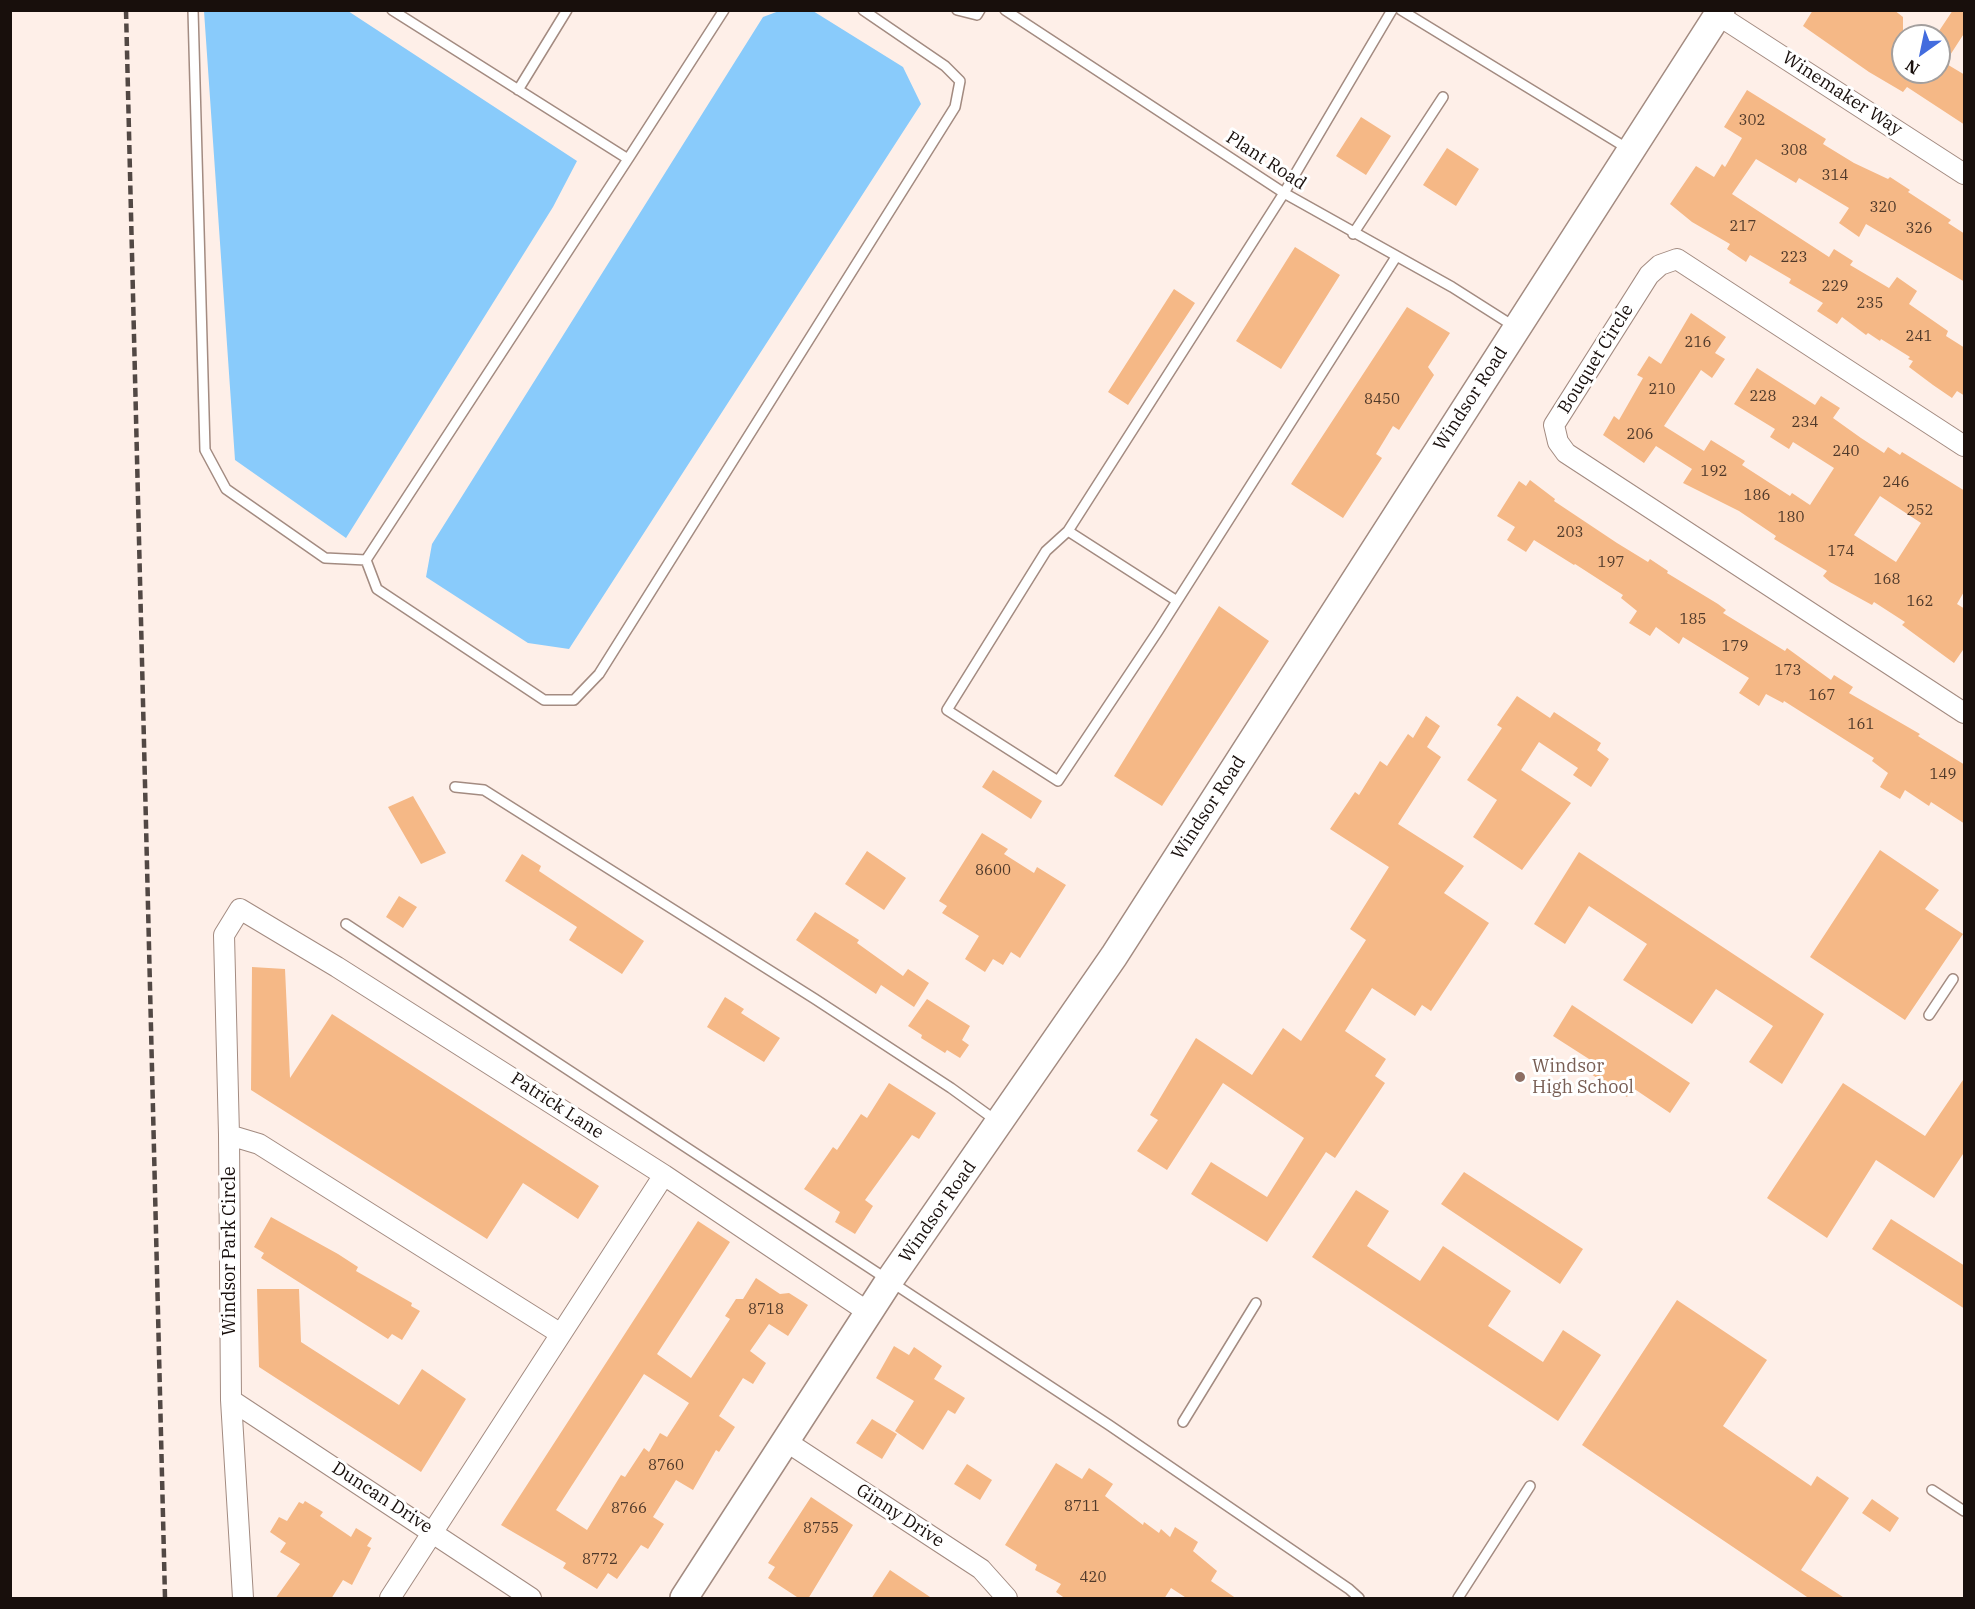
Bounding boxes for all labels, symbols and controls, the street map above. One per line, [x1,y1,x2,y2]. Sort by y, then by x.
north arrow [1891,24,1951,84]
street label: Winemaker Way [1778,47,1906,141]
text: N [1902,56,1923,79]
house number: 302 [1739,112,1765,130]
street label: Plant Road [1222,127,1310,195]
house number: 308 [1781,142,1807,160]
house number: 314 [1822,167,1848,185]
house number: 320 [1870,199,1896,217]
house number: 217 [1730,218,1756,236]
house number: 326 [1906,220,1932,238]
house number: 223 [1781,249,1807,267]
house number: 229 [1822,278,1848,296]
house number: 235 [1857,295,1883,313]
street label: Bouquet Circle [1554,300,1638,418]
house number: 241 [1906,328,1932,346]
house number: 216 [1685,334,1711,352]
street label: Windsor Road [1429,343,1513,455]
house number: 210 [1649,381,1675,399]
house number: 228 [1750,388,1776,406]
house number: 8450 [1364,391,1400,409]
house number: 234 [1792,414,1818,432]
house number: 206 [1627,426,1653,444]
house number: 240 [1833,443,1859,461]
house number: 192 [1701,463,1727,481]
house number: 246 [1883,474,1909,492]
house number: 186 [1744,487,1770,505]
house number: 252 [1907,502,1933,520]
house number: 180 [1778,509,1804,527]
house number: 203 [1557,524,1583,542]
house number: 174 [1828,543,1854,561]
house number: 197 [1598,554,1624,572]
house number: 168 [1874,571,1900,589]
house number: 162 [1907,593,1933,611]
house number: 185 [1680,611,1706,629]
house number: 179 [1722,638,1748,656]
house number: 173 [1775,662,1801,680]
house number: 167 [1809,687,1835,705]
house number: 161 [1848,716,1874,734]
street label: Windsor Road [1167,752,1251,864]
house number: 149 [1930,766,1956,784]
house number: 8600 [975,862,1011,880]
place label: Windsor High School [1532,1056,1634,1098]
street label: Patrick Lane [507,1068,607,1144]
marker: Windsor High School [1513,1070,1527,1084]
street label: Windsor Road [895,1157,981,1267]
street label: Windsor Park Circle [219,1166,241,1336]
house number: 8718 [748,1301,784,1319]
street label: Duncan Drive [328,1457,436,1539]
house number: 8760 [648,1457,684,1475]
street label: Ginny Drive [852,1480,948,1552]
house number: 8711 [1064,1498,1100,1516]
house number: 8766 [611,1500,647,1518]
house number: 8755 [803,1520,839,1538]
house number: 8772 [582,1551,618,1569]
house number: 420 [1080,1569,1106,1587]

